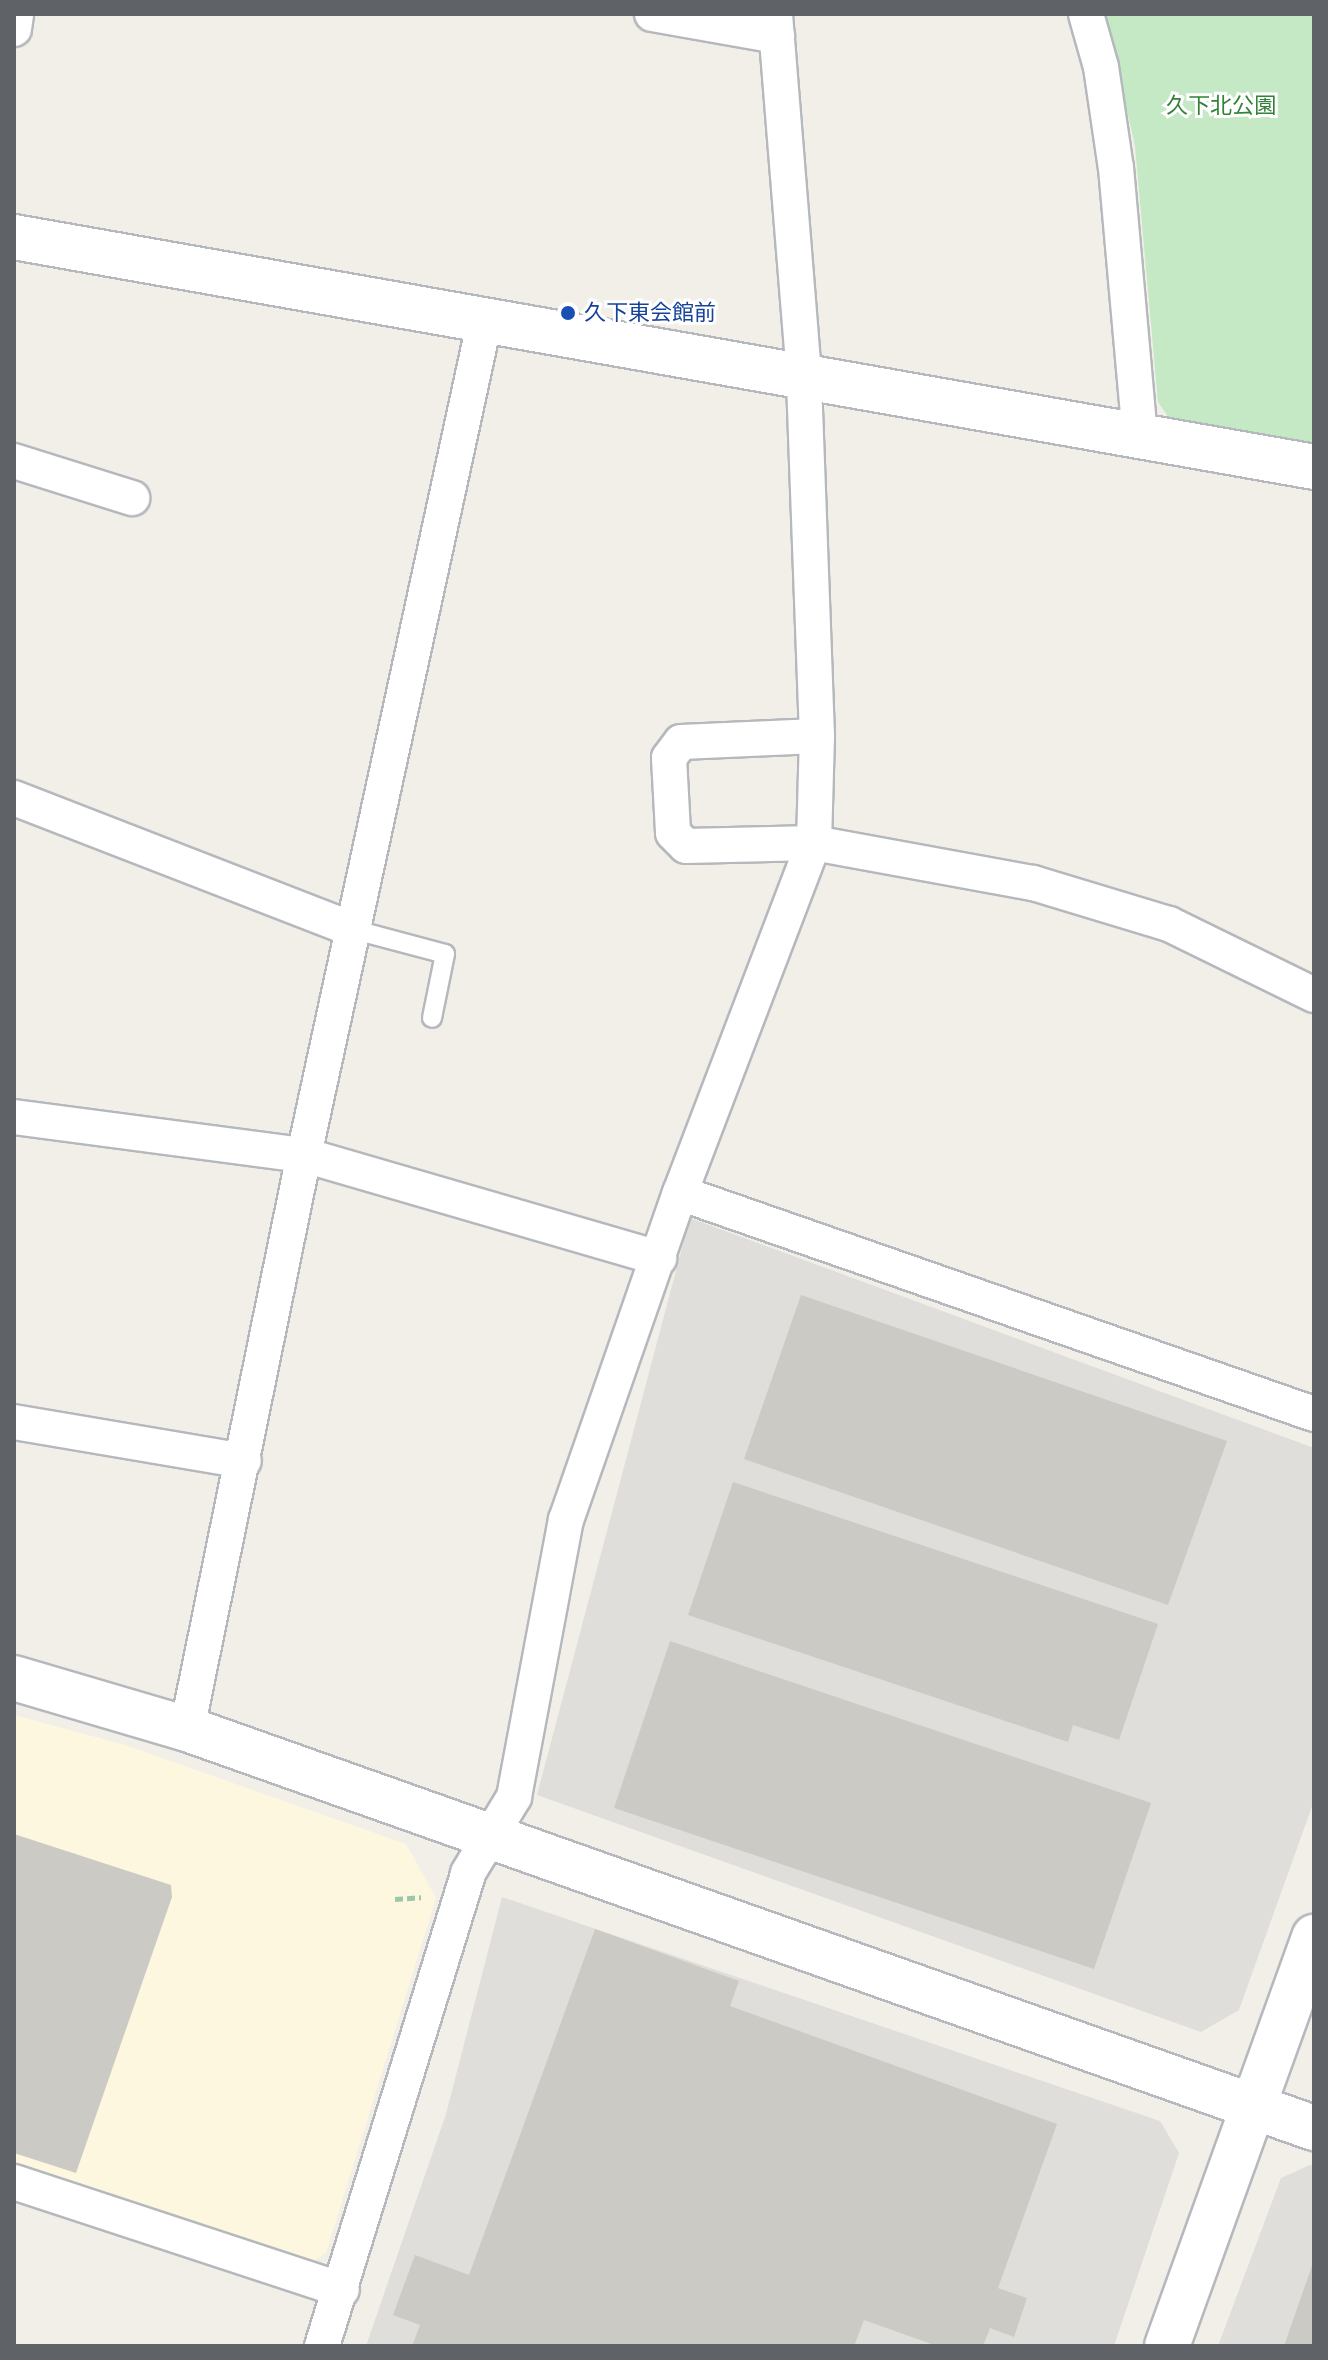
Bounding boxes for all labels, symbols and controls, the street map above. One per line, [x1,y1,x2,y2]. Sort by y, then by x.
park label: 久下北公園 [1166,93,1276,119]
place label: 久下東会館前 [584,300,716,326]
marker: 久下東会館前 [559,304,577,322]

